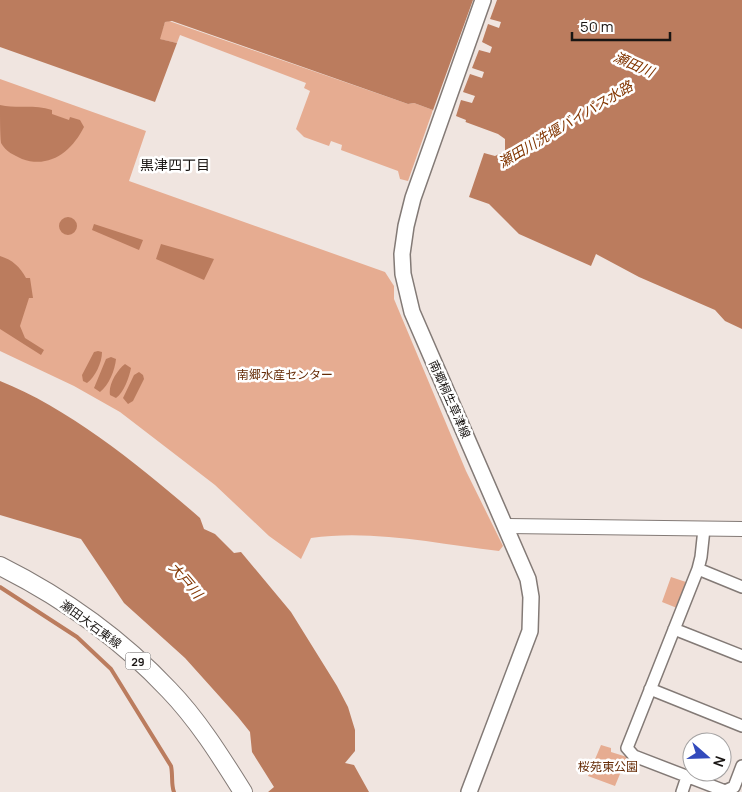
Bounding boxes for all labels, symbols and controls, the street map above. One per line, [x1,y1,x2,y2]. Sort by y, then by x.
scale bar [572,10,670,42]
text: 50 m [580,16,614,37]
water label: 瀬田川 [611,47,659,82]
water label: 瀬田川洗堰バイパス水路 [494,76,637,172]
district label: 黒津四丁目 [140,155,210,174]
street label: 南郷桐生草津線 [425,357,475,441]
park label: 南郷水産センター [237,366,333,383]
water label: 大戸川 [165,558,208,604]
street label: 瀬田大石東線 [57,596,125,652]
road number: 29 [126,652,150,669]
north arrow [682,732,732,782]
text: N [709,754,730,770]
park label: 桜苑東公園 [578,758,638,775]

